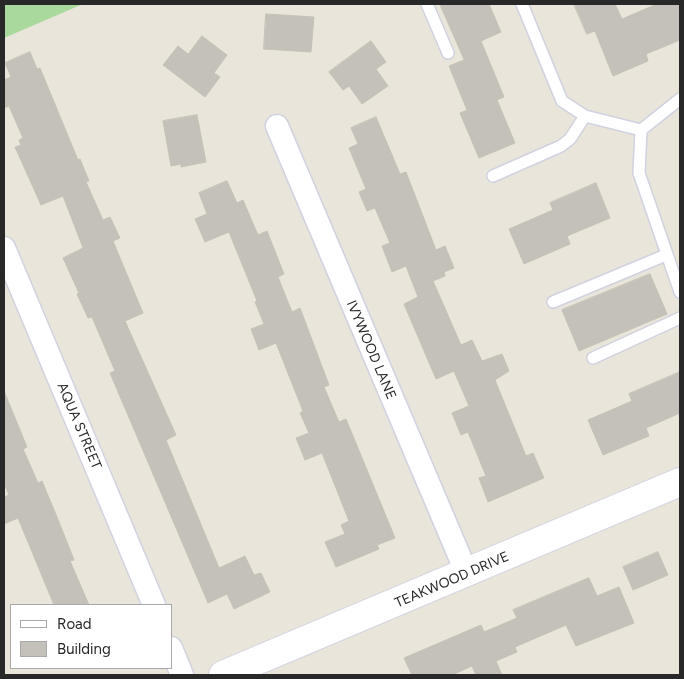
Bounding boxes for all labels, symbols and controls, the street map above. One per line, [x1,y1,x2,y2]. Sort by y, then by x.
street label: IVYWOOD LANE [343,298,399,402]
street label: AQUA STREET [53,380,105,472]
street label: TEAKWOOD DRIVE [392,548,512,612]
legend [10,604,172,669]
text: Road [57,615,92,633]
text: Building [57,640,111,658]

